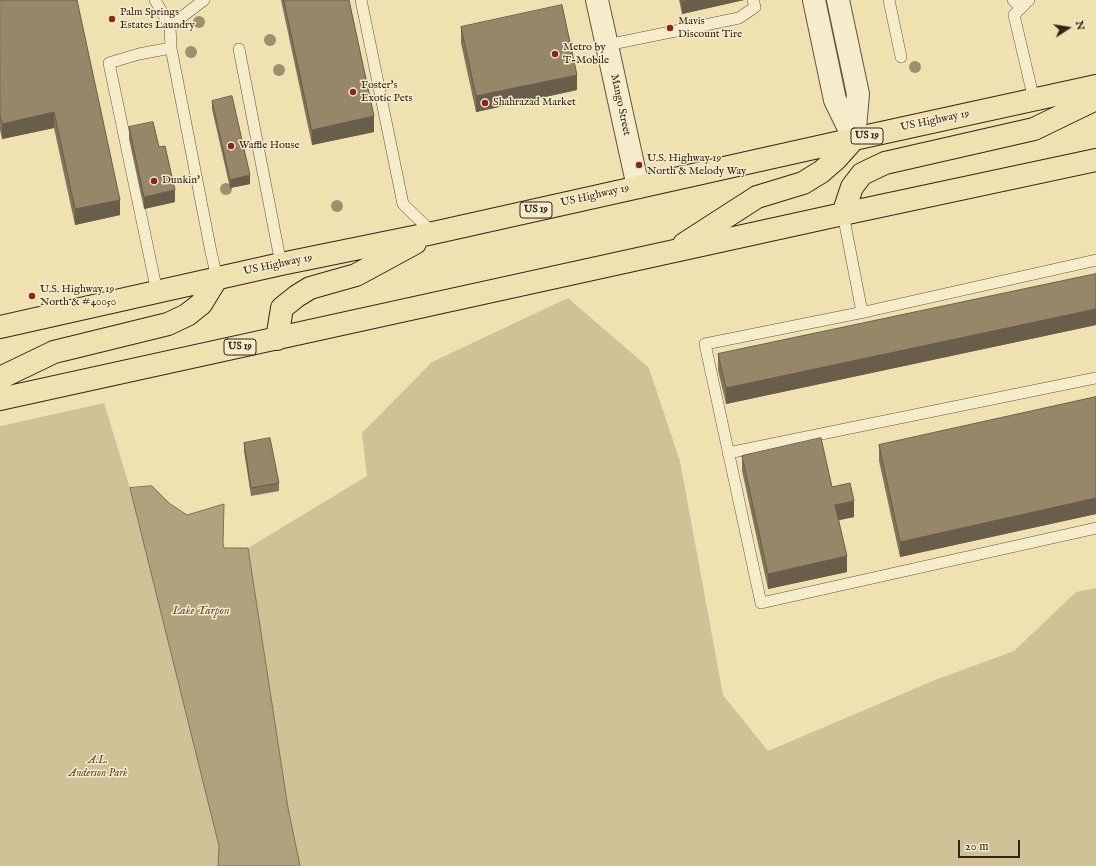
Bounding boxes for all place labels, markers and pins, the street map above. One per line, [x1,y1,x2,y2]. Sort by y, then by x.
place label: Palm Springs Estates Laundry [120,6,195,32]
marker: Palm Springs Estates Laundry [107,14,117,24]
place label: Mavis Discount Tire [678,15,742,41]
marker: Mavis Discount Tire [665,23,675,33]
place label: Metro by T-Mobile [563,41,609,67]
marker: Metro by T-Mobile [550,49,560,59]
place label: Foster's Exotic Pets [361,79,412,105]
marker: Foster's Exotic Pets [348,87,358,97]
place label: Shahrazad Market [493,96,576,110]
marker: Shahrazad Market [480,98,490,108]
place label: Waffle House [239,139,299,153]
marker: Waffle House [226,141,236,151]
place label: U.S. Highway 19 North & Melody Way [647,152,747,178]
marker: U.S. Highway 19 North & Melody Way [634,160,644,170]
place label: Dunkin' [162,174,200,188]
marker: Dunkin' [149,176,159,186]
place label: U.S. Highway 19 North & #40050 [40,283,116,309]
marker: U.S. Highway 19 North & #40050 [27,291,37,301]

